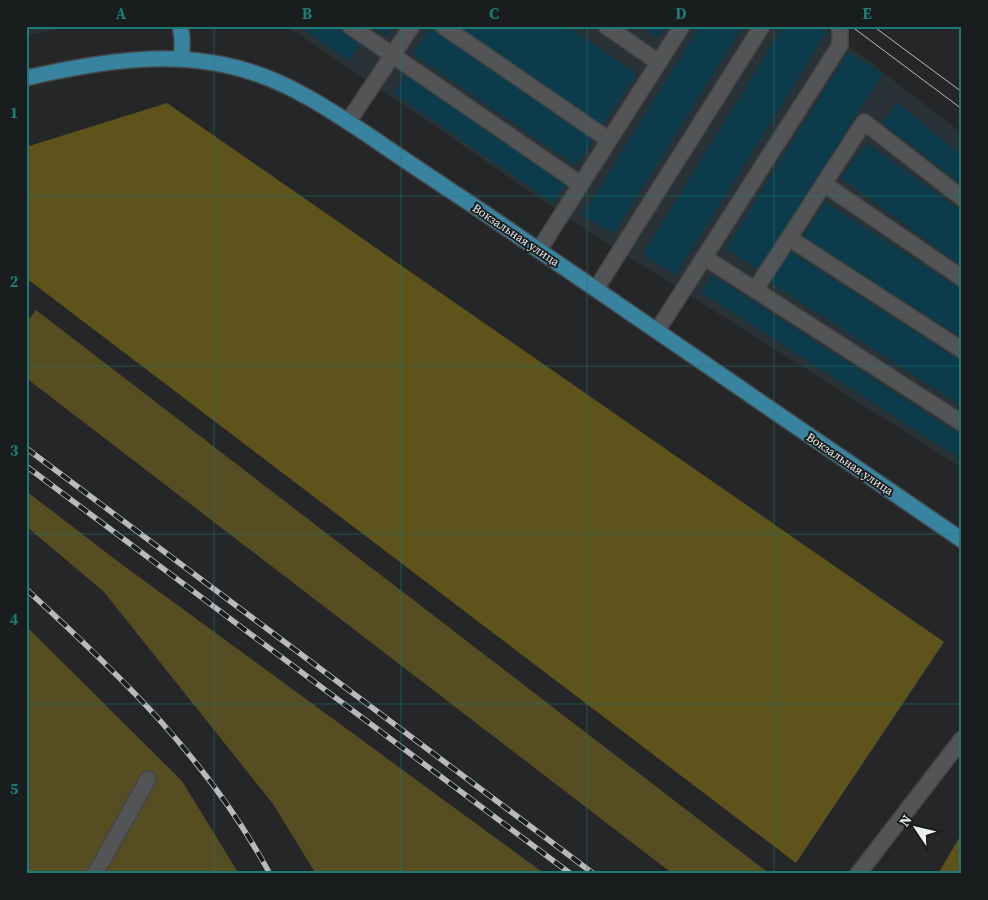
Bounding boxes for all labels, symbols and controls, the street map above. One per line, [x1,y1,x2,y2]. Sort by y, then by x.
text: A [116,2,127,24]
text: B [302,2,313,24]
text: C [489,2,499,24]
text: D [675,2,687,24]
text: E [862,2,872,24]
text: 1 [10,101,18,123]
street label: Вокзальная улица [469,200,563,271]
text: 2 [10,270,19,292]
street label: Вокзальная улица [803,429,897,500]
text: 3 [10,439,19,461]
text: 4 [10,608,19,630]
text: 5 [10,777,19,799]
north arrow [890,802,940,852]
text: N [894,811,916,830]

